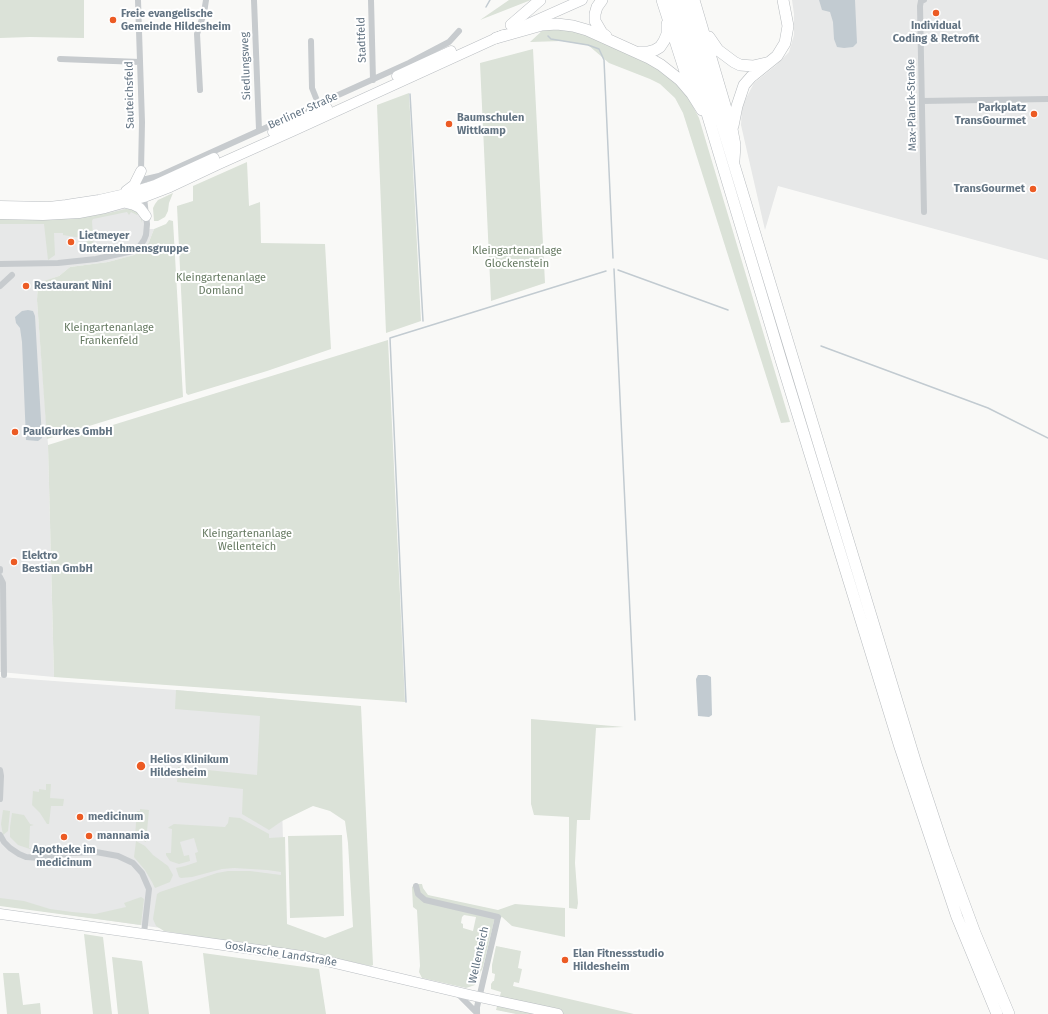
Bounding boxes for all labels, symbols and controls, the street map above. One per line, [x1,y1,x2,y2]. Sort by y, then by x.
place label: Freie evangelische Gemeinde Hildesheim [121,7,231,33]
marker: Individual Coding & Retrofit [931,8,941,18]
marker: Freie evangelische Gemeinde Hildesheim [108,15,118,25]
street label: Stadtfeld [355,17,369,63]
place label: Individual Coding & Retrofit [893,19,979,45]
street label: Siedlungsweg [238,32,254,100]
street label: Max-Planck-Straße [905,59,919,151]
street label: Sauteichsfeld [123,61,137,129]
street label: Berliner Straße [266,90,340,132]
place label: Parkplatz TransGourmet [955,101,1026,127]
marker: Parkplatz TransGourmet [1029,109,1039,119]
place label: Baumschulen Wittkamp [457,111,524,137]
marker: Baumschulen Wittkamp [444,119,454,129]
place label: TransGourmet [954,182,1025,196]
marker: TransGourmet [1028,184,1038,194]
place label: Lietmeyer Unternehmensgruppe [79,229,189,255]
marker: Lietmeyer Unternehmensgruppe [66,237,76,247]
park label: Kleingartenanlage Glockenstein [472,244,562,270]
park label: Kleingartenanlage Domland [176,271,266,297]
place label: Restaurant Nini [34,279,112,293]
marker: Restaurant Nini [21,281,31,291]
park label: Kleingartenanlage Frankenfeld [64,321,154,347]
place label: PaulGurkes GmbH [23,425,113,439]
marker: PaulGurkes GmbH [10,427,20,437]
park label: Kleingartenanlage Wellenteich [202,527,292,553]
place label: Elektro Bestian GmbH [22,549,93,575]
marker: Elektro Bestian GmbH [9,557,19,567]
place label: Helios Klinikum Hildesheim [150,753,228,779]
marker: Helios Klinikum Hildesheim [135,760,147,772]
place label: medicinum [88,810,143,824]
marker: medicinum [75,812,85,822]
place label: mannamia [97,829,149,843]
marker: mannamia [84,831,94,841]
marker: Apotheke im medicinum [59,832,69,842]
place label: Apotheke im medicinum [32,843,96,869]
street label: Wellenteich [466,925,492,985]
street label: Goslarsche Landstraße [224,939,338,969]
place label: Elan Fitnessstudio Hildesheim [573,947,664,973]
marker: Elan Fitnessstudio Hildesheim [560,955,570,965]

